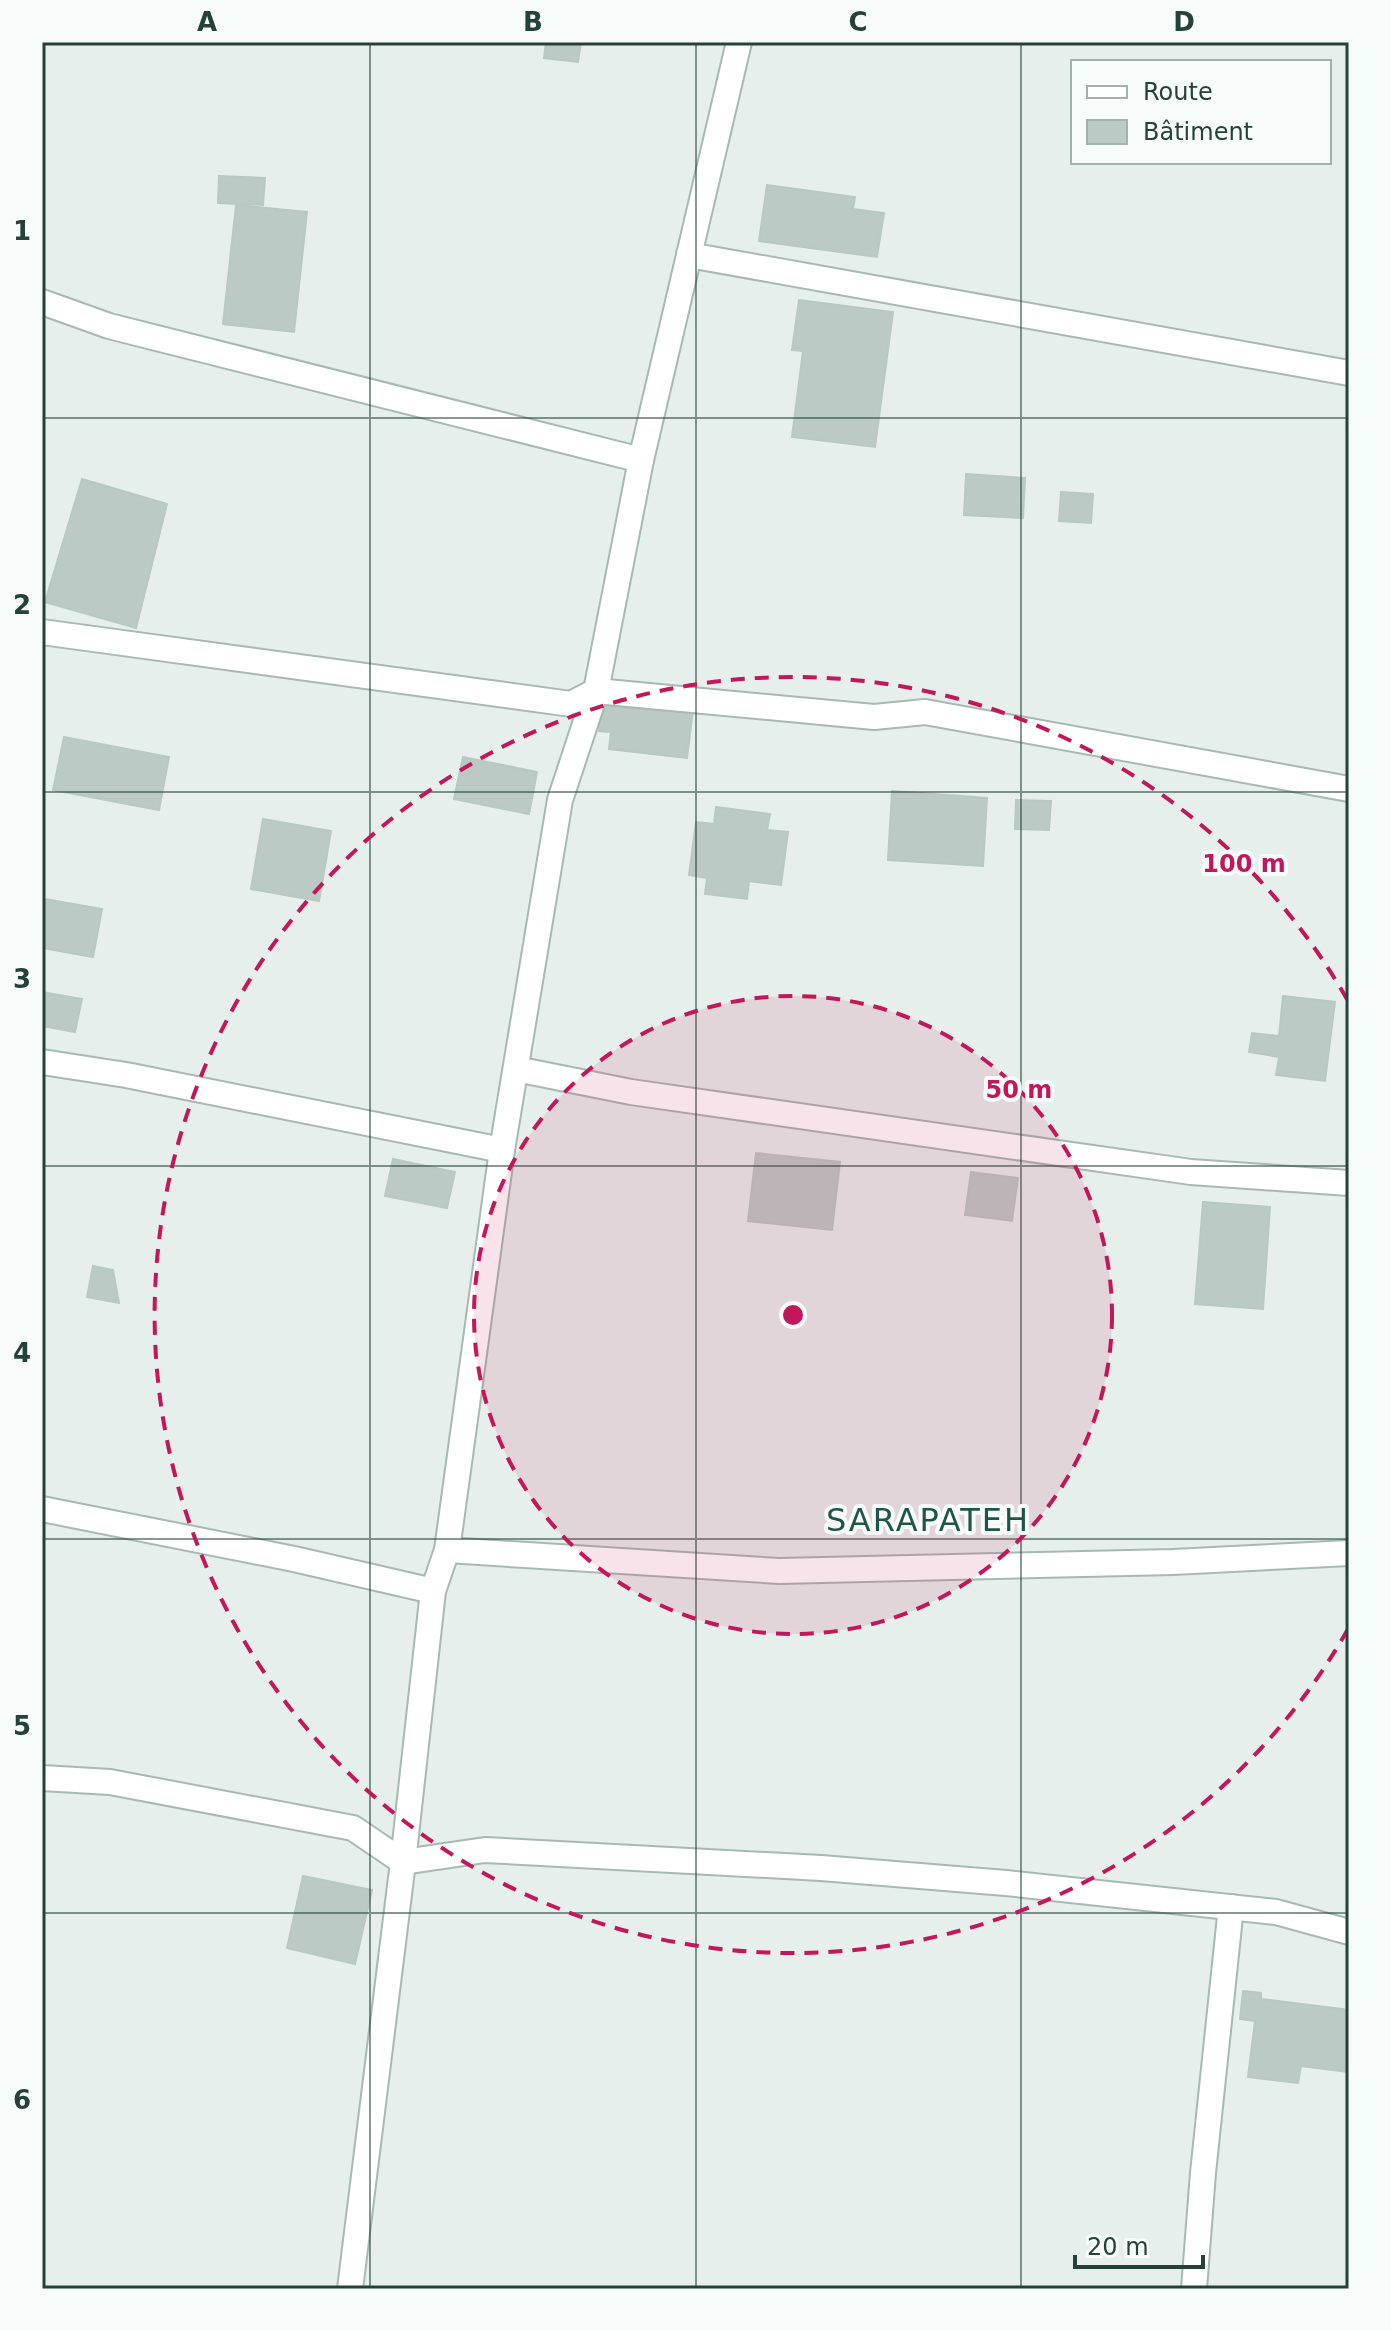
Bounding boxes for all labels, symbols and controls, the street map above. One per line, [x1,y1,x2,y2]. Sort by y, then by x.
text: A [197,7,217,37]
text: B [523,7,543,37]
text: C [848,7,868,37]
text: D [1173,7,1195,37]
legend [1071,60,1331,164]
text: Route [1143,78,1213,106]
text: Bâtiment [1143,118,1253,146]
text: 1 [13,216,31,246]
text: 2 [13,590,31,620]
text: 100 m [1202,850,1286,878]
text: 3 [13,964,31,994]
text: 50 m [986,1076,1052,1104]
centre of rings [779,1301,807,1329]
text: 4 [13,1338,31,1368]
district label: SARAPATEH [826,1501,1030,1539]
text: 5 [13,1711,31,1741]
text: 6 [13,2085,31,2115]
scale bar [1075,2219,1203,2269]
text: 20 m [1087,2233,1149,2261]

